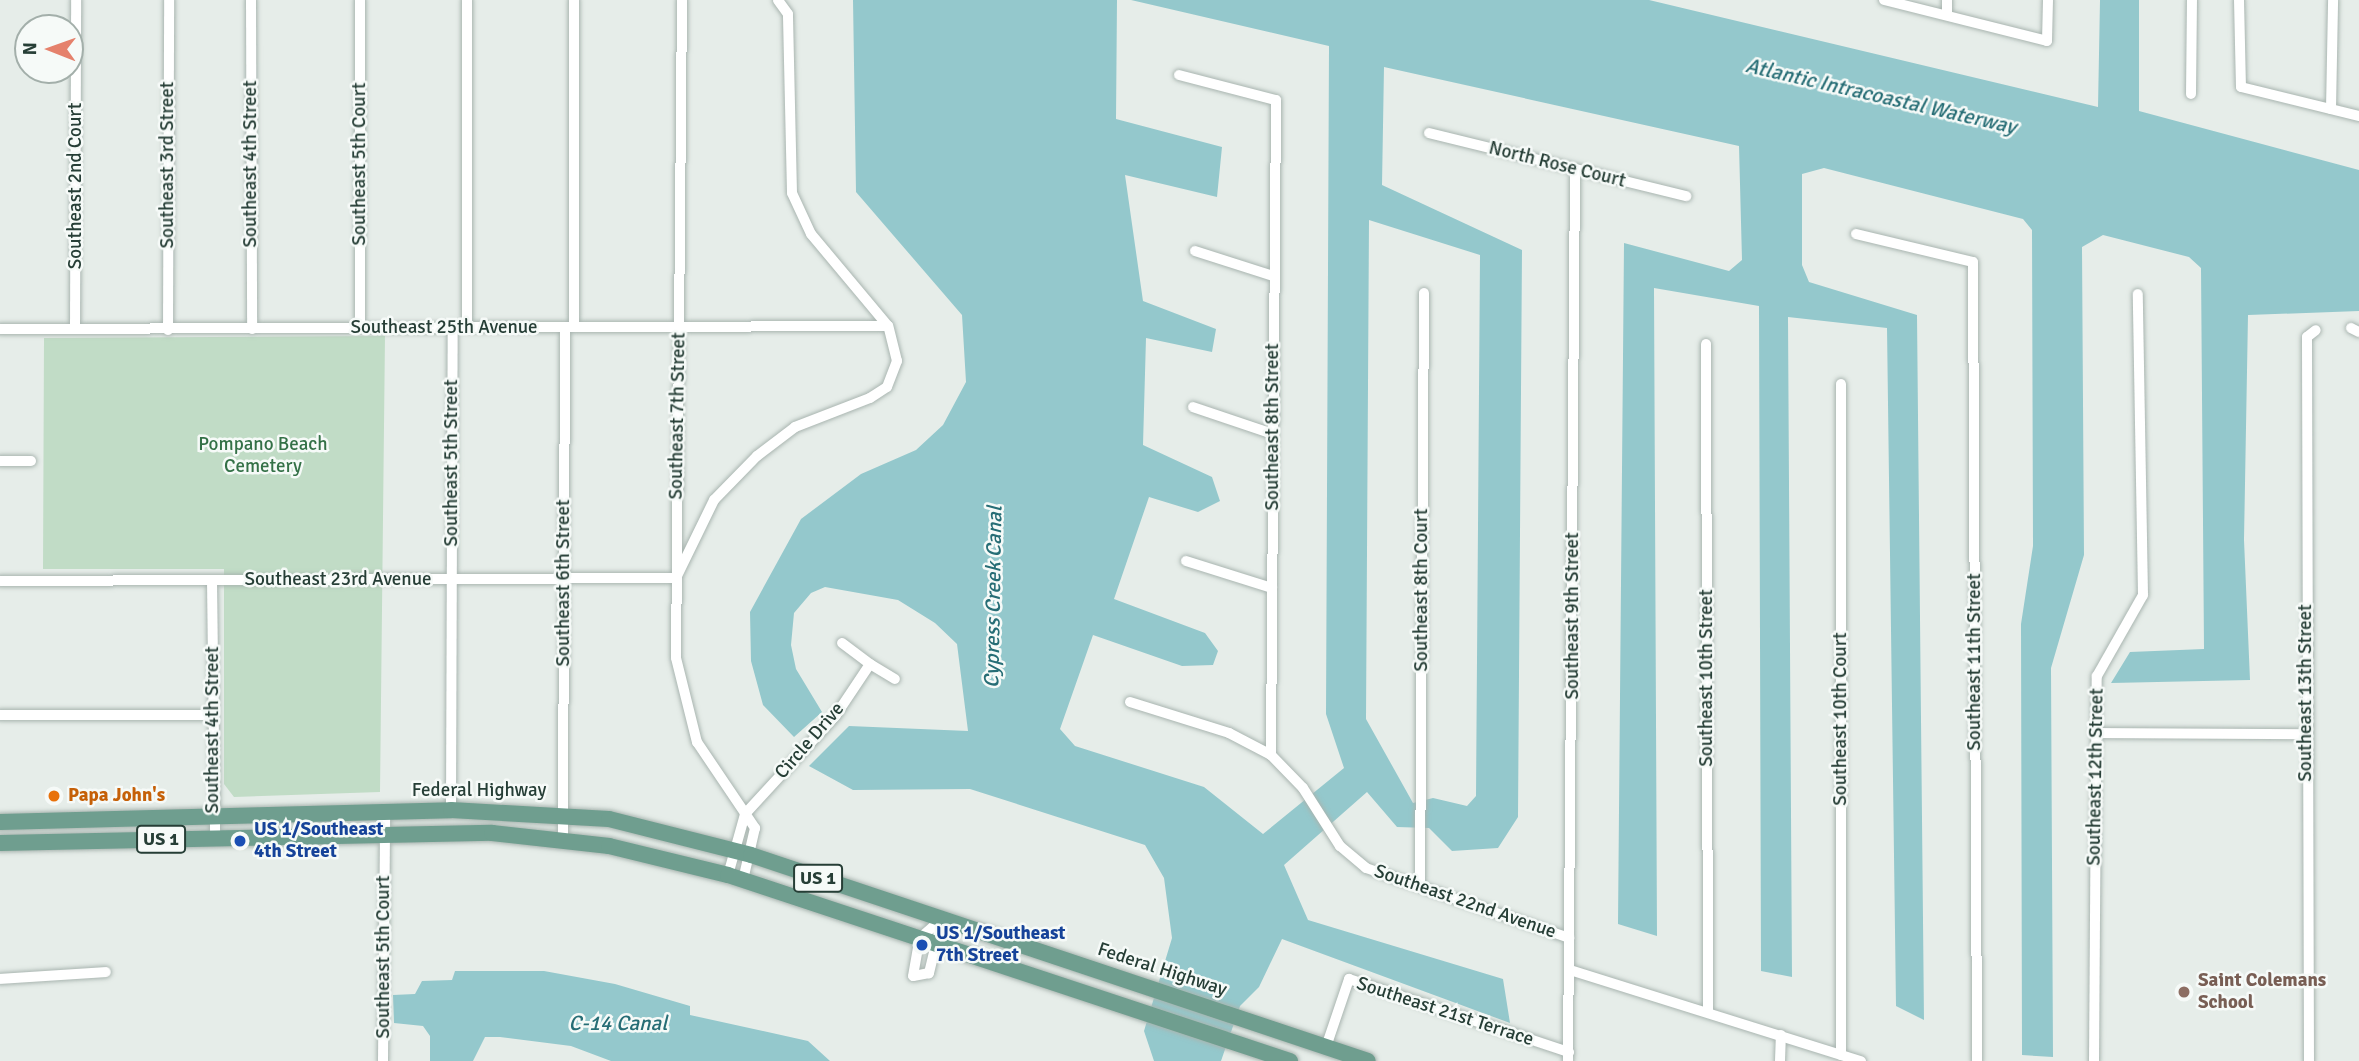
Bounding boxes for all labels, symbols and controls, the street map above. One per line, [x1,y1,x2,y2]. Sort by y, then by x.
north arrow [14,14,84,84]
text: N [18,42,42,55]
water label: Atlantic Intracoastal Waterway [1743,53,2019,139]
street label: Southeast 4th Street [240,80,262,248]
street label: Southeast 3rd Street [157,82,179,248]
street label: Southeast 5th Court [349,82,371,246]
street label: Southeast 2nd Court [65,103,87,269]
street label: North Rose Court [1486,137,1628,193]
street label: Southeast 25th Avenue [350,317,538,339]
street label: Southeast 7th Street [665,332,691,500]
street label: Southeast 8th Street [1262,343,1284,511]
street label: Southeast 5th Street [441,379,463,547]
park label: Pompano Beach Cemetery [198,434,328,478]
street label: Southeast 6th Street [553,499,575,667]
water label: Cypress Creek Canal [979,506,1007,688]
street label: Southeast 8th Court [1411,508,1433,672]
street label: Southeast 9th Street [1562,532,1584,700]
street label: Southeast 23rd Avenue [244,569,432,591]
street label: Southeast 11th Street [1964,573,1986,751]
street label: Southeast 10th Street [1696,589,1718,767]
street label: Southeast 13th Street [2295,604,2317,782]
street label: Southeast 10th Court [1830,632,1852,806]
street label: Southeast 4th Street [202,646,224,814]
street label: Southeast 12th Street [2083,688,2109,866]
street label: Circle Drive [771,698,849,784]
street label: Federal Highway [412,780,546,802]
place label: Papa John's [68,785,165,807]
marker: Papa John's [46,788,62,804]
place label: US 1/Southeast 4th Street [254,819,383,863]
road number: US 1 [135,824,187,854]
marker: US 1/Southeast 4th Street [232,833,248,849]
street label: Southeast 22nd Avenue [1371,860,1559,944]
road number: US 1 [792,864,844,892]
street label: Southeast 5th Court [373,875,395,1039]
place label: US 1/Southeast 7th Street [936,923,1065,967]
marker: US 1/Southeast 7th Street [914,937,930,953]
street label: Federal Highway [1094,938,1230,1002]
place label: Saint Colemans School [2198,970,2326,1014]
street label: Southeast 21st Terrace [1354,973,1536,1051]
marker: Saint Colemans School [2176,984,2192,1000]
water label: C-14 Canal [569,1010,667,1036]

